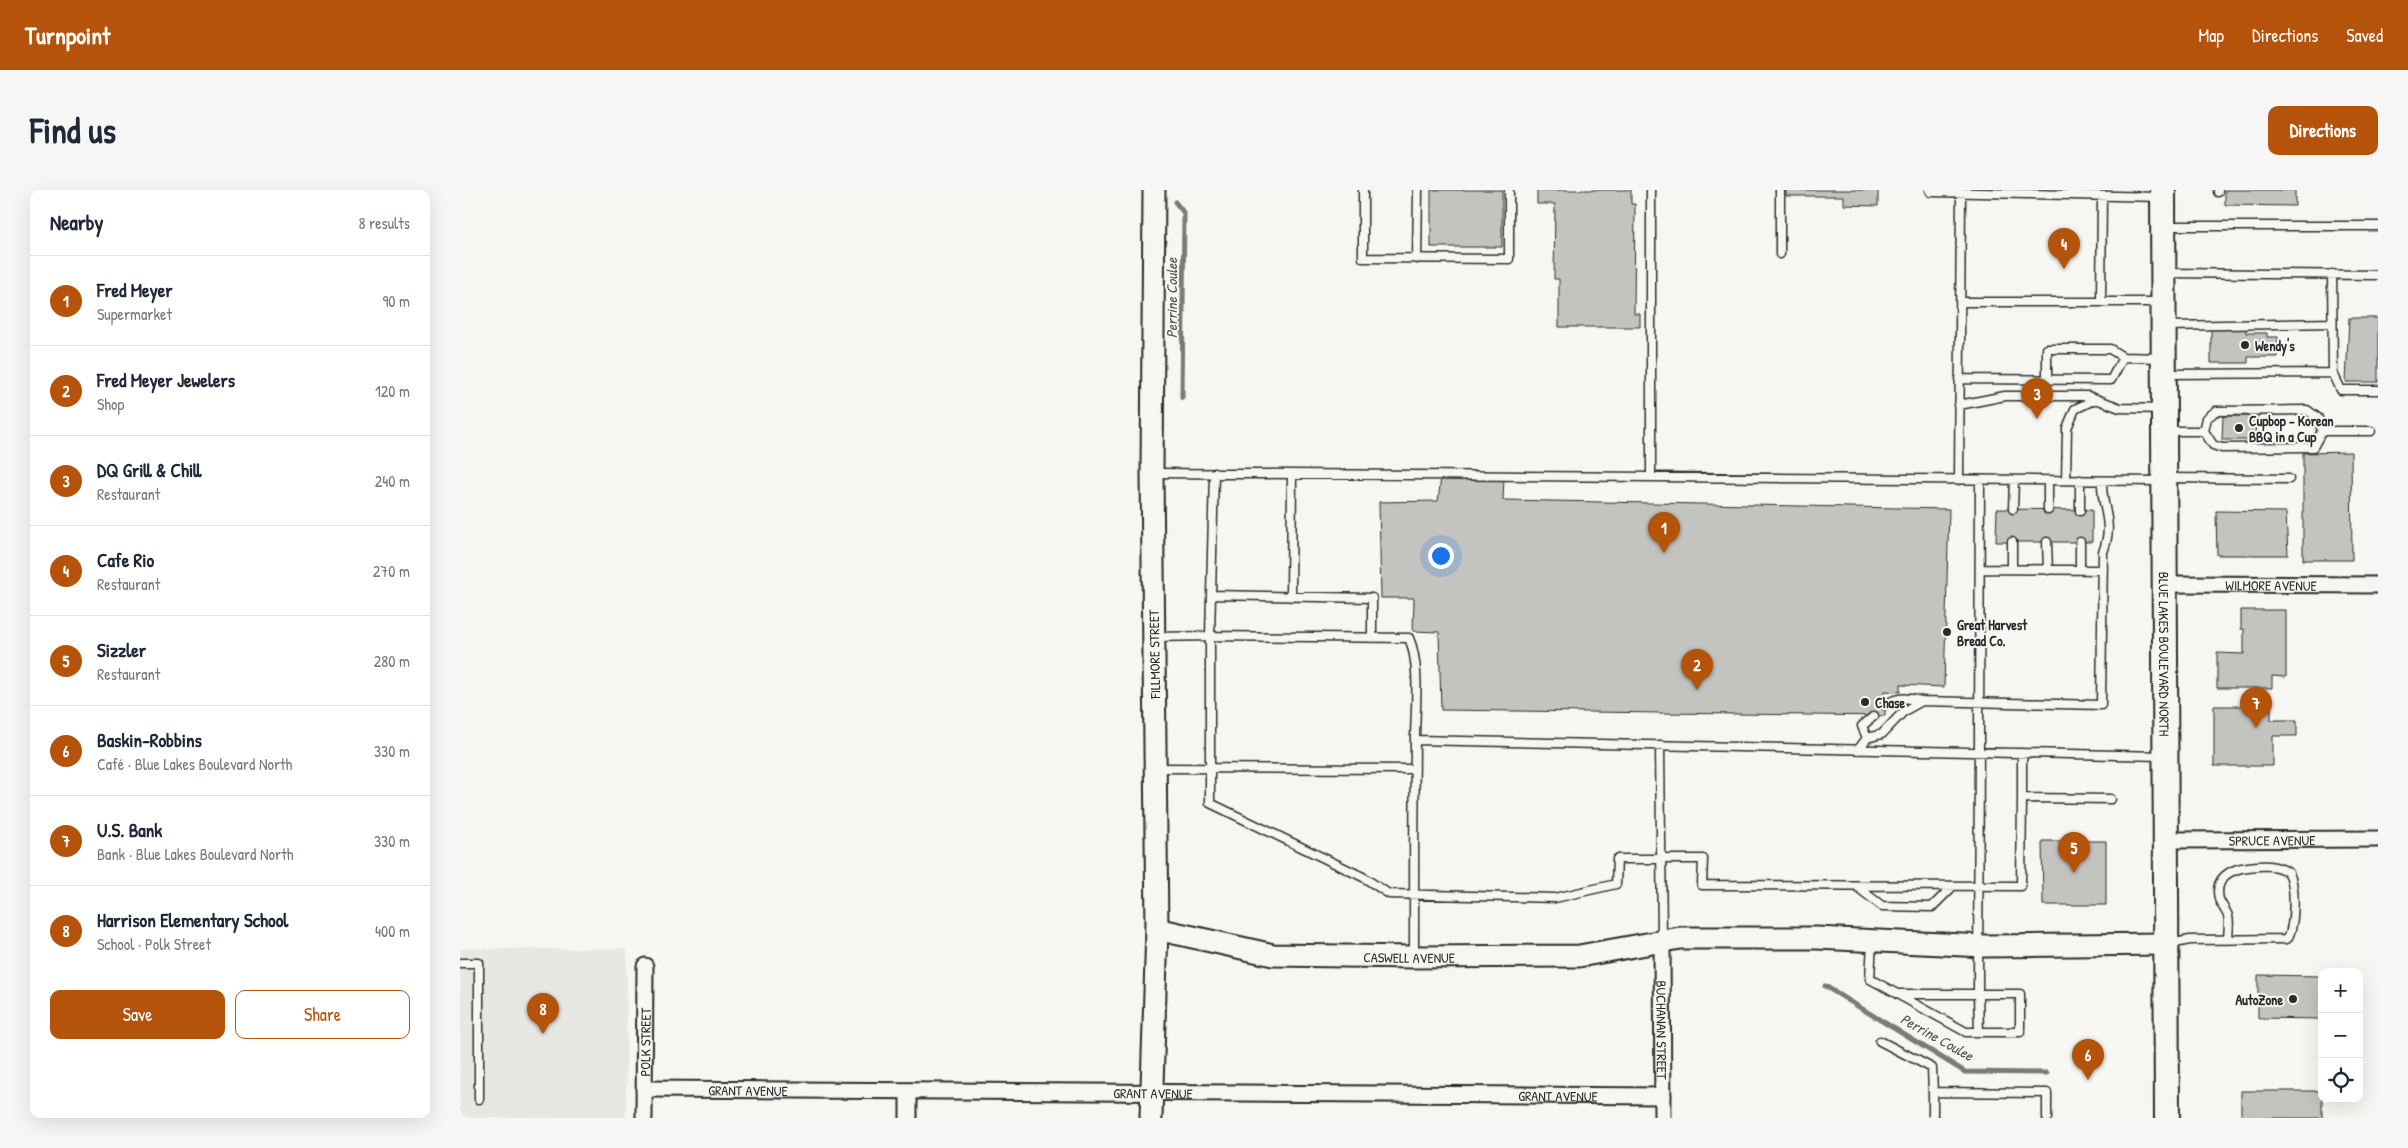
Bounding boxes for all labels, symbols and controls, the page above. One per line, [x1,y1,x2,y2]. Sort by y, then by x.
text: Turnpoint [25,19,110,51]
text: Map [2199,23,2224,48]
text: Directions [2252,23,2318,48]
text: Saved [2346,23,2383,48]
button: Directions [2268,106,2378,155]
text: Find us [30,107,116,154]
text: Nearby [50,208,103,237]
text: 8 results [358,212,410,234]
pin: 4 [2048,228,2080,269]
water label: Perrine Coulee [1161,257,1182,338]
text: Fred Meyer [97,277,173,303]
text: 1 [63,290,69,312]
text: 90 m [382,290,410,312]
text: Supermarket [97,303,172,325]
place label: Wendy's [2255,336,2295,357]
marker: Wendy's [2239,339,2251,351]
text: Fred Meyer Jewelers [97,367,235,393]
pin: 3 [2021,378,2053,419]
text: 2 [62,380,70,402]
text: 120 m [375,380,410,402]
text: Shop [97,393,124,415]
place label: Cupbop - Korean BBQ in a Cup [2249,411,2334,448]
marker: Cupbop - Korean BBQ in a Cup [2233,422,2245,434]
text: DQ Grill & Chill [97,457,201,483]
text: 3 [62,470,70,492]
text: 240 m [375,470,410,492]
text: Restaurant [97,483,160,505]
pin: 1 [1648,512,1680,553]
your location [1428,543,1454,569]
text: Cafe Rio [97,547,154,573]
text: 4 [63,560,69,582]
text: 270 m [373,560,410,582]
street label: BLUE LAKES BOULEVARD NORTH [2155,572,2175,737]
text: Restaurant [97,573,160,595]
street label: WILMORE AVENUE [2225,575,2317,594]
street label: FILLMORE STREET [1144,609,1164,700]
place label: Great Harvest Bread Co. [1957,615,2028,650]
marker: Great Harvest Bread Co. [1941,626,1953,638]
text: Sizzler [97,637,146,663]
pin: 2 [1681,649,1713,690]
text: 5 [63,650,69,672]
text: 280 m [374,650,410,672]
text: Restaurant [97,663,160,685]
pin: 7 [2240,687,2272,728]
place label: Chase [1875,693,1905,712]
marker: Chase [1859,696,1871,708]
text: Baskin-Robbins [97,727,202,753]
text: 6 [63,740,69,762]
text: 330 m [374,740,410,762]
text: Café · Blue Lakes Boulevard North [97,753,292,775]
text: U.S. Bank [97,817,162,843]
text: 7 [62,830,70,852]
text: 330 m [374,830,410,852]
street label: SPRUCE AVENUE [2229,830,2315,849]
pin: 5 [2058,832,2090,873]
text: Bank · Blue Lakes Boulevard North [97,843,293,865]
text: Harrison Elementary School [97,907,288,933]
text: 8 [63,920,69,942]
text: 400 m [375,920,410,942]
text: School · Polk Street [97,933,211,955]
street label: CASWELL AVENUE [1363,947,1455,967]
map controls [2318,968,2363,1103]
button: + [2318,968,2363,1013]
street label: BUCHANAN STREET [1653,980,1672,1080]
button: Save [50,990,225,1039]
button: Share [235,990,410,1039]
place label: AutoZone [2235,990,2283,1009]
pin: 8 [527,993,559,1034]
marker: AutoZone [2287,993,2299,1005]
street label: POLK STREET [635,1007,654,1076]
water label: Perrine Coulee [1897,1008,1978,1066]
button: − [2318,1013,2363,1058]
pin: 6 [2072,1039,2104,1080]
button: locate [2318,1058,2363,1103]
street label: GRANT AVENUE [708,1080,788,1099]
street label: GRANT AVENUE [1113,1083,1193,1102]
street label: GRANT AVENUE [1518,1086,1598,1105]

